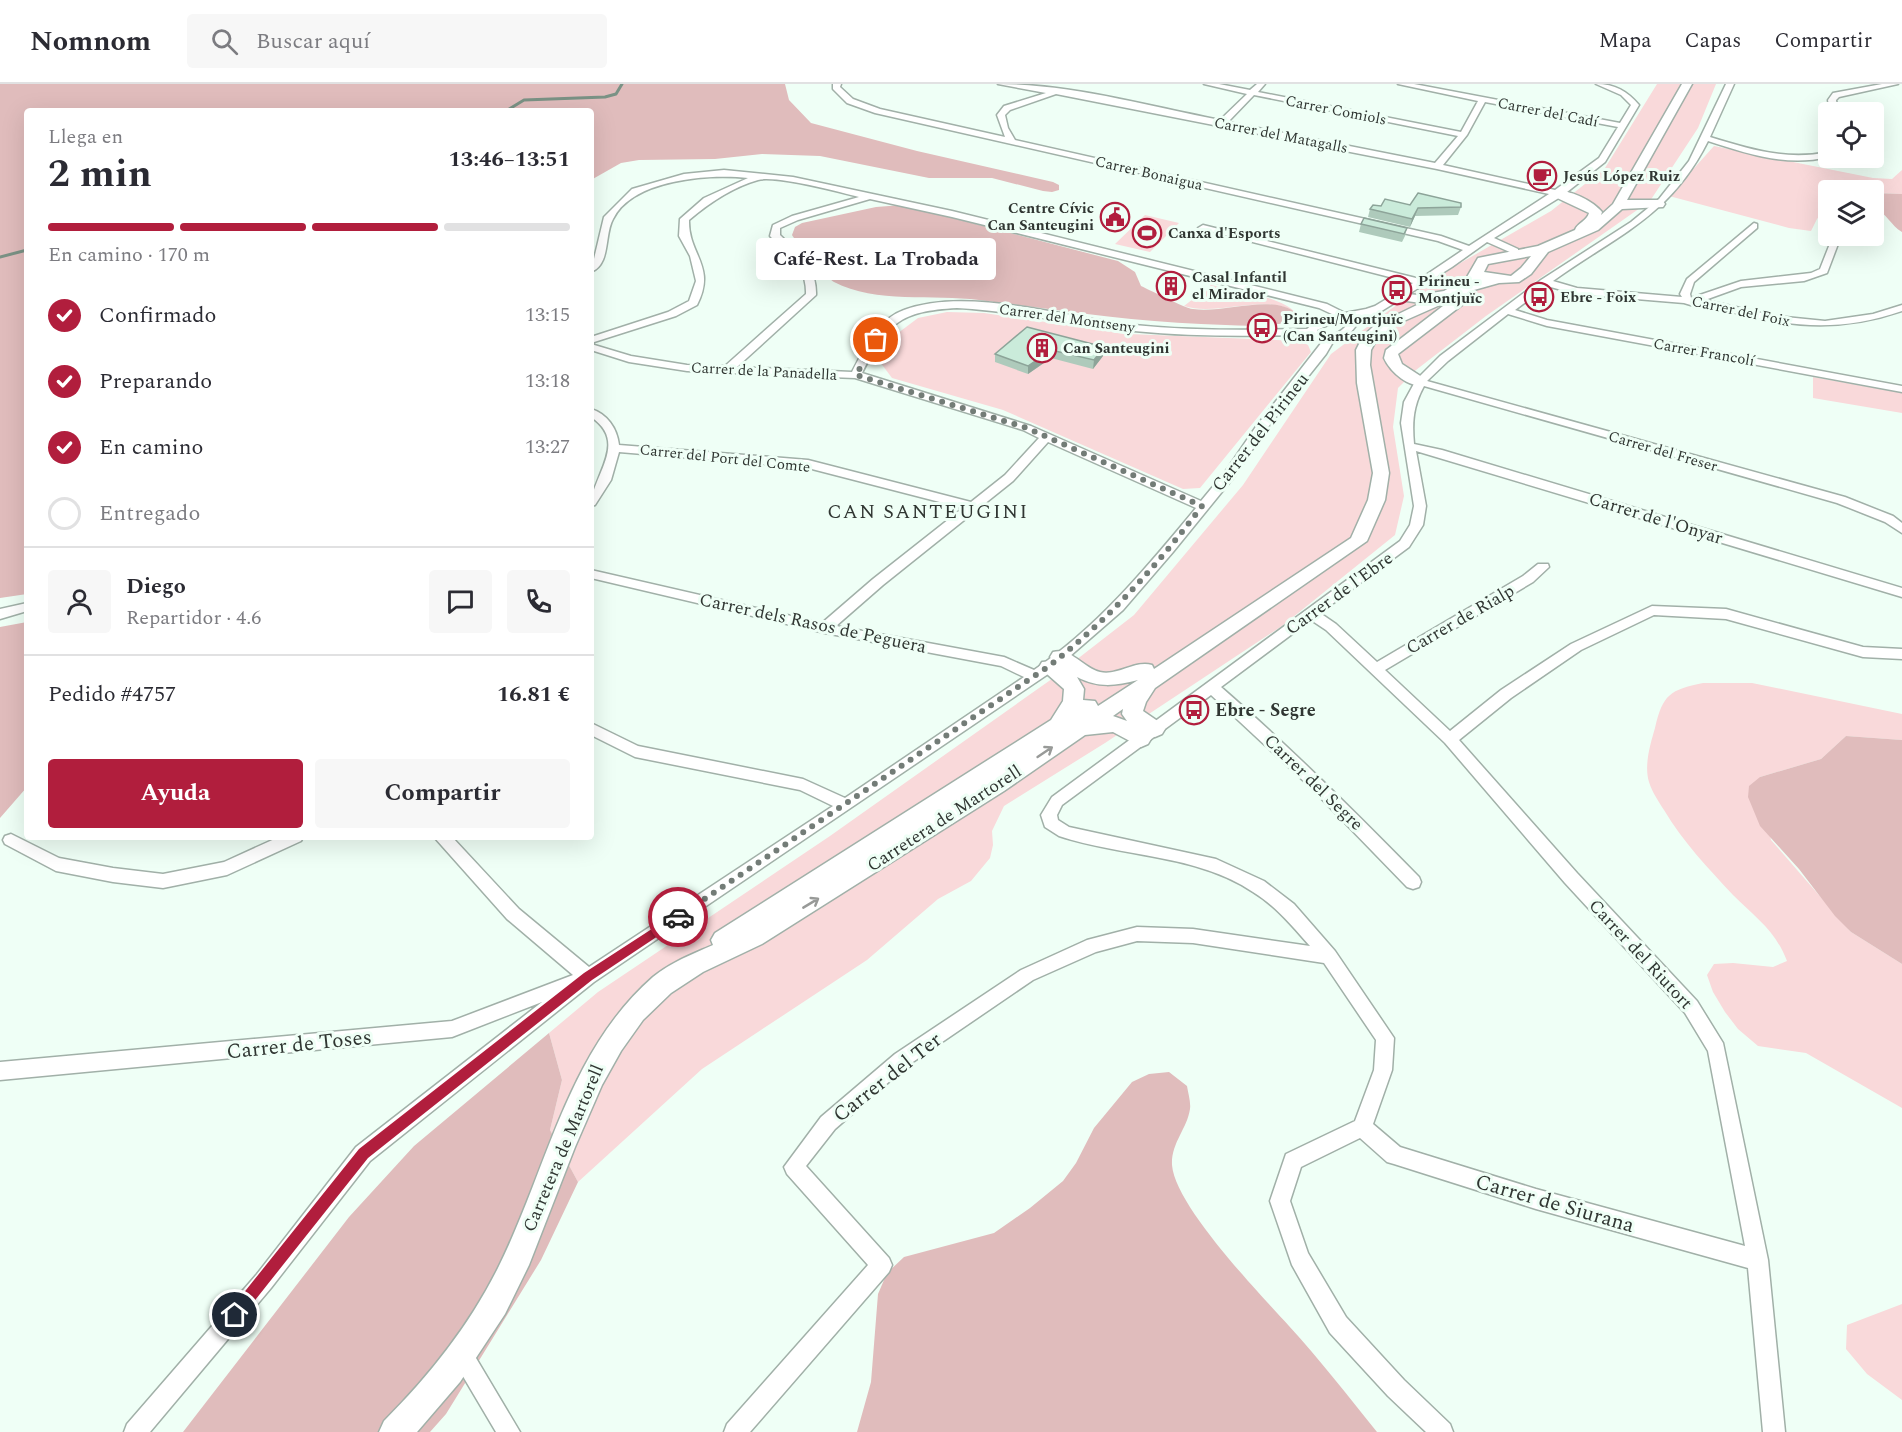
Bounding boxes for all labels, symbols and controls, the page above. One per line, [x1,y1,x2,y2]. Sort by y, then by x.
search box [187,14,607,68]
text: Nomnom [30,20,151,63]
icon: search [208,25,241,58]
text: Buscar aquí [256,25,370,58]
text: Mapa [1599,25,1652,57]
text: Capas [1685,25,1741,57]
text: Compartir [1774,25,1872,57]
street label: Carrer Comiols [1283,89,1388,132]
street label: Carrer del Cadí [1496,91,1602,134]
map controls [1818,102,1884,246]
button: locate [1818,102,1884,168]
street label: Carrer del Matagalls [1212,111,1350,160]
text: Llega en [48,122,123,152]
text: 13:46–13:51 [448,143,570,176]
text: 2 min [48,145,152,204]
street label: Carrer Bonaigua [1093,150,1206,197]
cafe icon: Jesús López Ruiz [1526,160,1558,192]
place label: Jesús López Ruiz [1563,165,1680,188]
button: layers [1818,180,1884,246]
place label: Centre Cívic Can Santeugini [988,197,1094,237]
public building icon: Centre Cívic Can Santeugini [1099,201,1131,233]
sports icon: Canxa d'Esports [1131,217,1163,249]
place label: Canxa d'Esports [1168,222,1281,245]
callout: Café-Rest. La Trobada [756,238,996,280]
text: En camino · 170 m [48,240,210,270]
text: Café-Rest. La Trobada [773,244,979,274]
place label: Casal Infantil el Mirador [1192,266,1287,306]
building icon: Casal Infantil el Mirador [1155,270,1187,302]
place label: Pirineu - Montjuïc [1418,270,1482,310]
bus stop icon: Pirineu - Montjuïc [1381,274,1413,306]
bus stop icon: Ebre - Foix [1523,281,1555,313]
place label: Ebre - Foix [1560,286,1636,309]
street label: Carrer del Foix [1690,290,1793,333]
street label: Carrer del Montseny [998,298,1137,340]
icon: check [48,299,81,332]
text: Confirmado [99,299,216,332]
text: 13:15 [525,300,570,330]
place label: Pirineu/Montjuïc (Can Santeugini) [1283,308,1403,348]
bus stop icon: Pirineu/Montjuïc (Can Santeugini) [1246,312,1278,344]
pin [850,314,901,365]
icon: bag [859,323,892,356]
building icon: Can Santeugini [1026,332,1058,364]
street label: Carrer Francolí [1651,332,1758,373]
place label: Can Santeugini [1063,337,1169,360]
street label: Carrer de la Panadella [690,356,838,387]
icon: check [48,365,81,398]
text: Preparando [99,365,212,398]
text: 13:18 [525,366,570,396]
street label: Carrer del Pirineu [1205,367,1315,497]
street label: Carrer del Freser [1606,425,1720,478]
icon: check [48,431,81,464]
text: En camino [99,431,203,464]
text: 13:27 [525,432,570,462]
street label: Carrer del Port del Comte [638,438,811,479]
street label: Carrer de l'Onyar [1585,485,1726,552]
text: Entregado [99,497,200,530]
district label: CAN SANTEUGINI [827,497,1029,527]
street label: Carrer de l'Ebre [1280,545,1399,642]
button: person [48,570,111,633]
text: Diego [126,570,186,603]
button: chat [429,570,492,633]
button: phone [507,570,570,633]
street label: Carrer de Rialp [1401,577,1520,662]
street label: Carrer dels Rasos de Peguera [697,586,929,661]
text: Repartidor · 4.6 [126,603,261,633]
text: Pedido #4757 [48,678,176,711]
text: 16.81 € [497,678,570,711]
bus stop icon: Ebre - Segre [1178,694,1210,726]
place label: Ebre - Segre [1215,697,1316,724]
street label: Carrer del Segre [1258,728,1370,837]
one-way arrow [1036,746,1052,758]
street label: Carretera de Martorell [862,758,1027,879]
button: Ayuda [48,759,303,828]
button: Compartir [315,759,570,828]
courier [648,887,708,947]
street label: Carrer del Riutort [1582,893,1699,1016]
one-way arrow [802,896,819,908]
icon: car [662,901,695,934]
street label: Carrer de Toses [225,1021,373,1069]
street label: Carrer del Ter [826,1025,949,1131]
street label: Carretera de Martorell [516,1060,611,1236]
street label: Carrer de Siurana [1472,1166,1639,1242]
pin [209,1289,260,1340]
icon: home [218,1298,251,1331]

